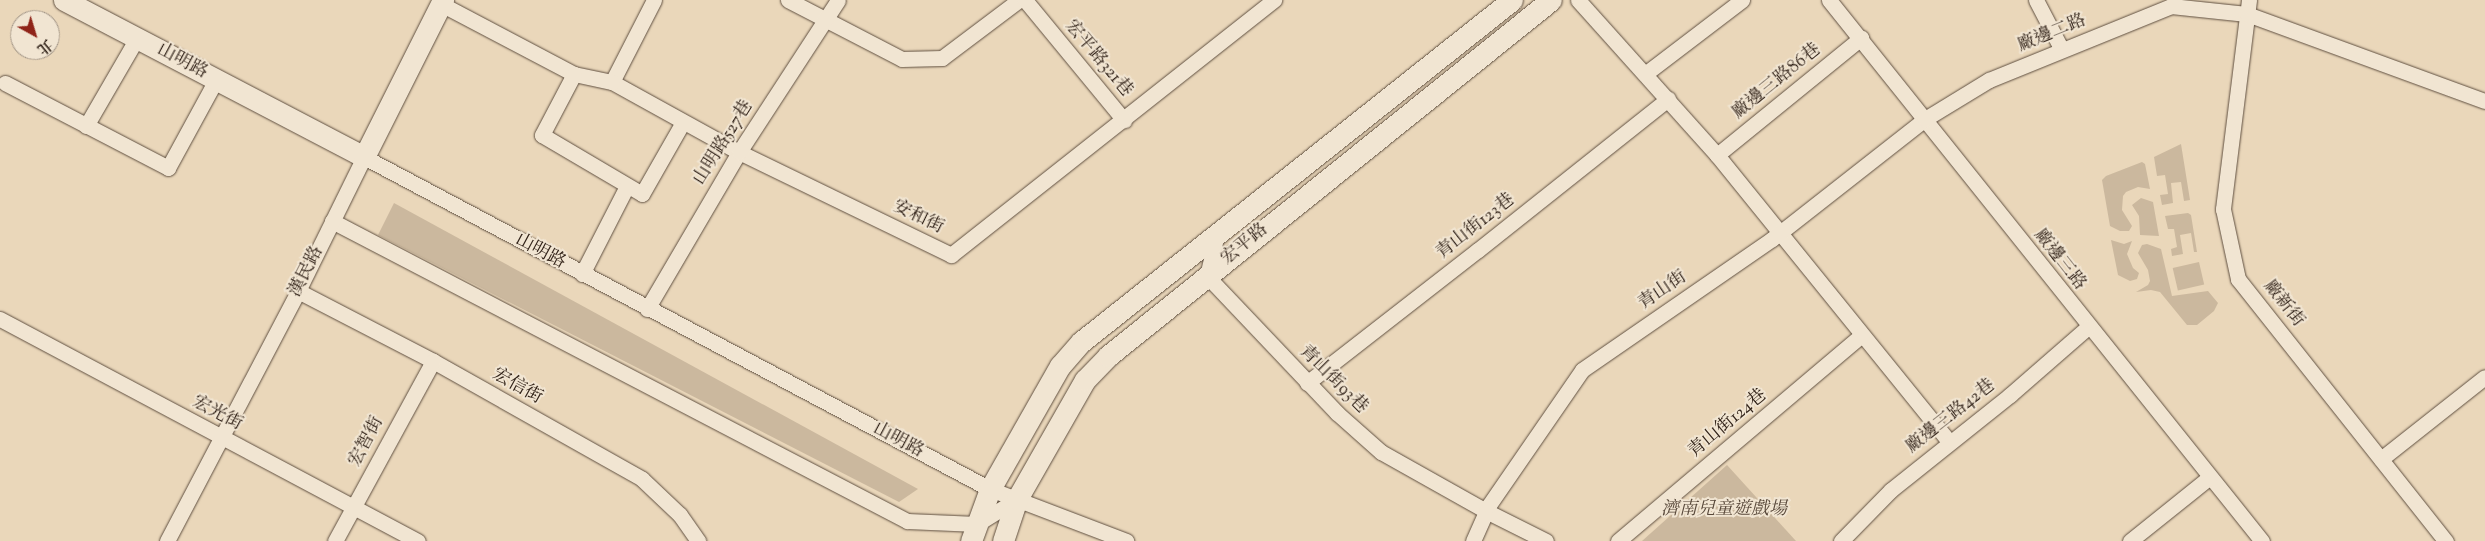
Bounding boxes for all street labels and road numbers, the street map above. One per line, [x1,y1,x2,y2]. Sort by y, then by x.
street label: 廠邊二路 [2015,11,2089,57]
street label: 宏平路321巷 [1060,16,1136,102]
street label: 山明路 [153,40,211,84]
street label: 廠邊三路86巷 [1728,40,1826,124]
street label: 山明路527巷 [690,97,758,189]
street label: 青山街123巷 [1432,190,1520,264]
street label: 安和街 [889,196,947,240]
street label: 宏平路 [1217,220,1273,270]
street label: 廠邊三路 [2028,225,2090,295]
street label: 山明路 [511,230,569,274]
street label: 漢民路 [285,243,329,301]
street label: 青山街 [1635,267,1691,315]
street label: 廠新街 [2258,276,2308,332]
street label: 青山街93巷 [1294,341,1372,419]
street label: 宏信街 [488,364,546,410]
street label: 廠邊三路42巷 [1902,375,2000,459]
street label: 青山街124巷 [1684,385,1772,463]
street label: 宏光街 [188,392,246,436]
street label: 宏智街 [345,413,389,471]
street label: 山明路 [869,419,927,463]

